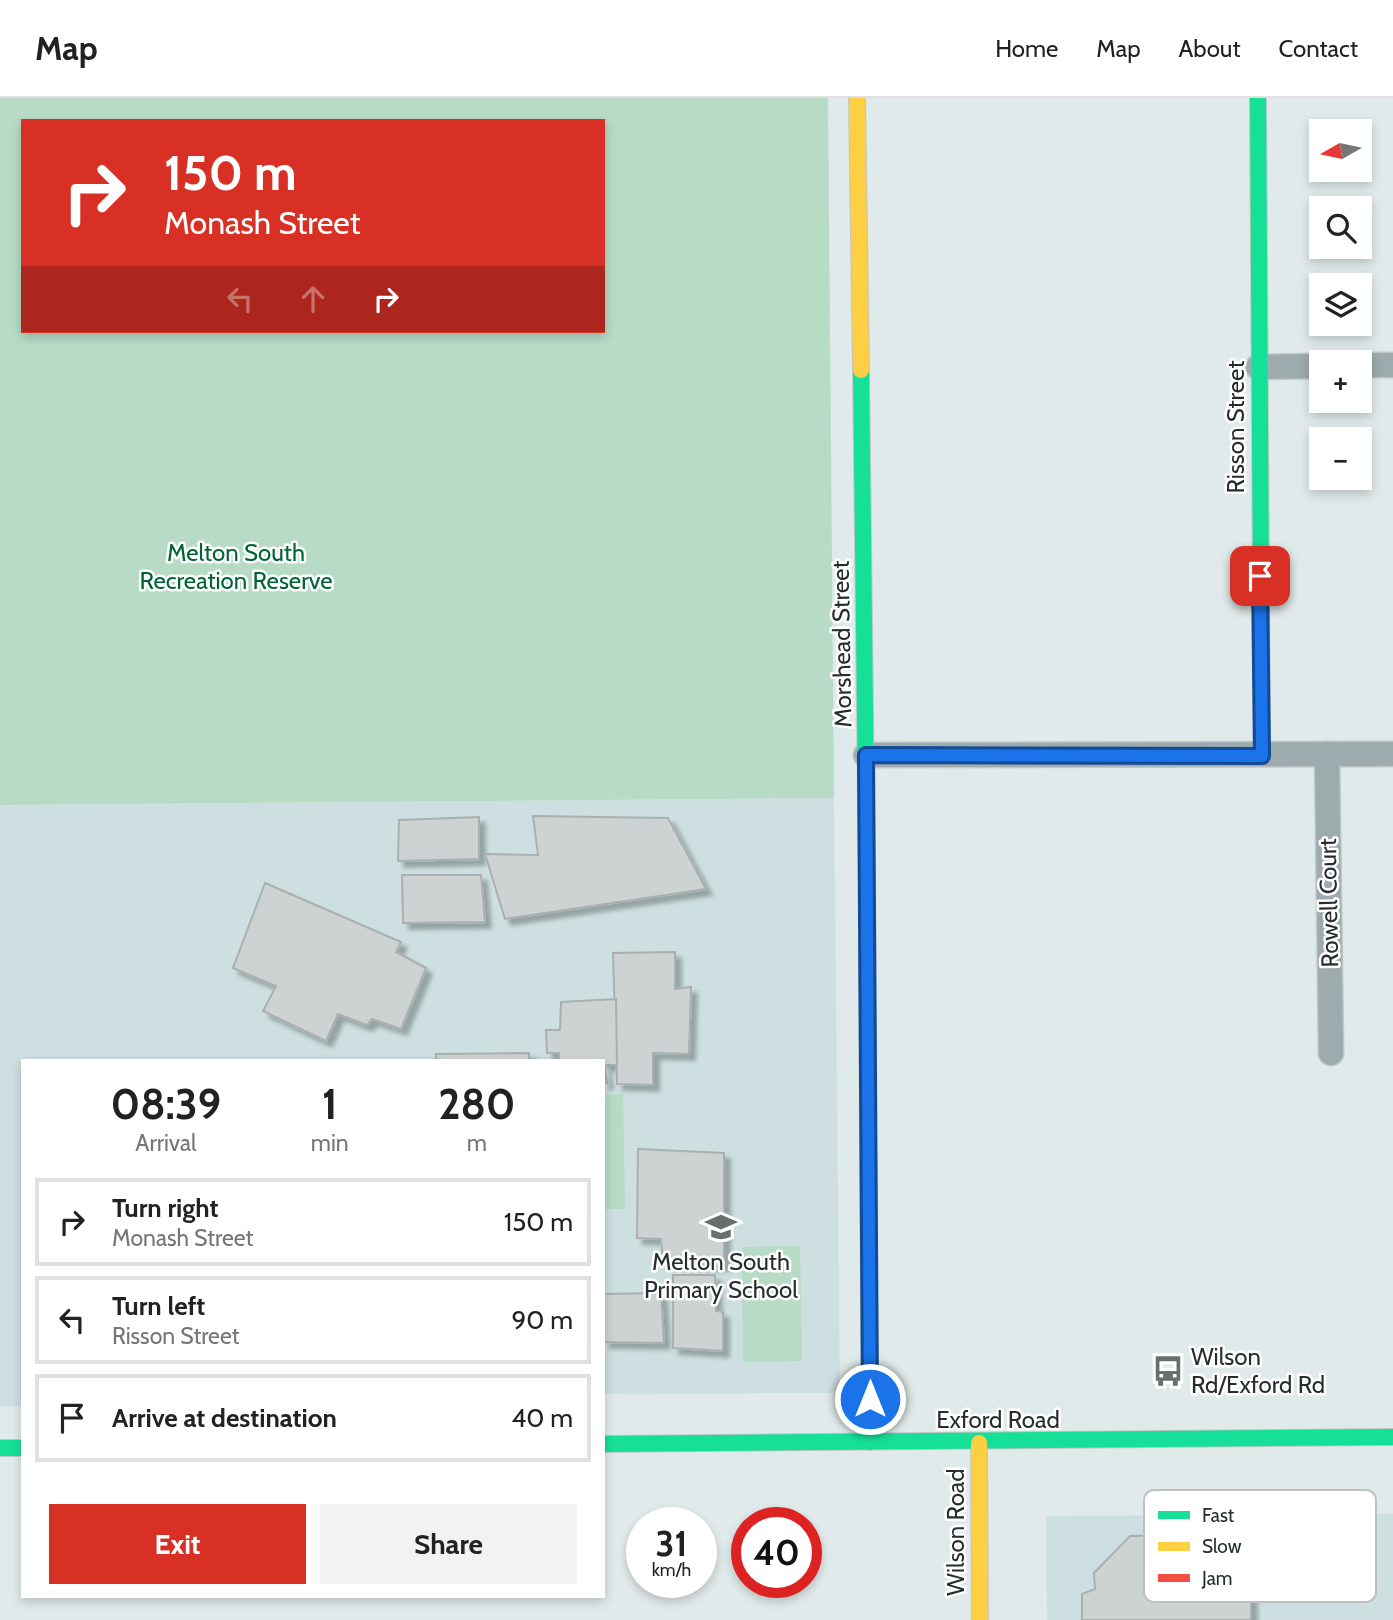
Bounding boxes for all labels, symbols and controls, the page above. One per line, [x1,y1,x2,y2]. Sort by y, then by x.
text: Map [35,28,98,68]
text: Home [995,34,1058,63]
text: Map [1096,34,1141,63]
text: About [1179,34,1241,63]
text: Contact [1279,34,1358,63]
north arrow [1309,119,1372,182]
map controls [1309,119,1372,490]
text: 150 m [164,143,297,202]
icon: right [49,147,140,238]
button: search [1309,196,1372,259]
text: Monash Street [164,203,360,242]
button: layers [1309,273,1372,336]
icon: left [221,280,259,318]
icon: ahead [294,280,332,318]
icon: right [367,280,405,318]
button: + [1309,350,1372,413]
street label: Risson Street [1221,361,1250,493]
button: − [1309,427,1372,490]
park label: Melton South Recreation Reserve [139,538,333,595]
pin [1230,546,1290,606]
icon: arrive [1241,557,1279,595]
street label: Morshead Street [826,560,857,728]
street label: Rowell Court [1313,838,1344,968]
text: 08:39 [111,1078,221,1130]
text: 1 [322,1078,337,1130]
text: 280 [438,1078,515,1130]
text: Arrival [135,1129,196,1157]
text: min [311,1129,349,1157]
text: m [467,1129,487,1157]
text: Turn right [112,1192,218,1224]
icon: right [53,1203,91,1241]
text: 150 m [504,1206,573,1238]
school or university icon: Melton South Primary School [704,1210,738,1244]
text: Monash Street [112,1224,253,1252]
place label: Melton South Primary School [644,1247,798,1304]
text: Turn left [112,1290,205,1322]
icon: left [53,1301,91,1339]
text: 90 m [511,1304,573,1336]
text: Risson Street [112,1322,239,1350]
place label: Wilson Rd/Exford Rd [1191,1342,1325,1399]
bus stop icon: Wilson Rd/Exford Rd [1151,1354,1185,1388]
position arrow [833,1362,907,1436]
icon: arrive [53,1399,91,1437]
text: Arrive at destination [112,1402,337,1434]
text: 40 m [511,1402,573,1434]
street label: Exford Road [936,1405,1060,1434]
street label: Wilson Road [941,1468,970,1596]
legend [1144,1490,1376,1602]
button: Exit [49,1504,306,1584]
button: Share [320,1504,577,1584]
text: Fast [1202,1504,1235,1527]
speed limit sign: 40 [731,1507,822,1598]
text: 31 [656,1522,687,1565]
text: Slow [1202,1535,1242,1558]
text: km/h [652,1559,691,1581]
text: Jam [1201,1567,1232,1590]

